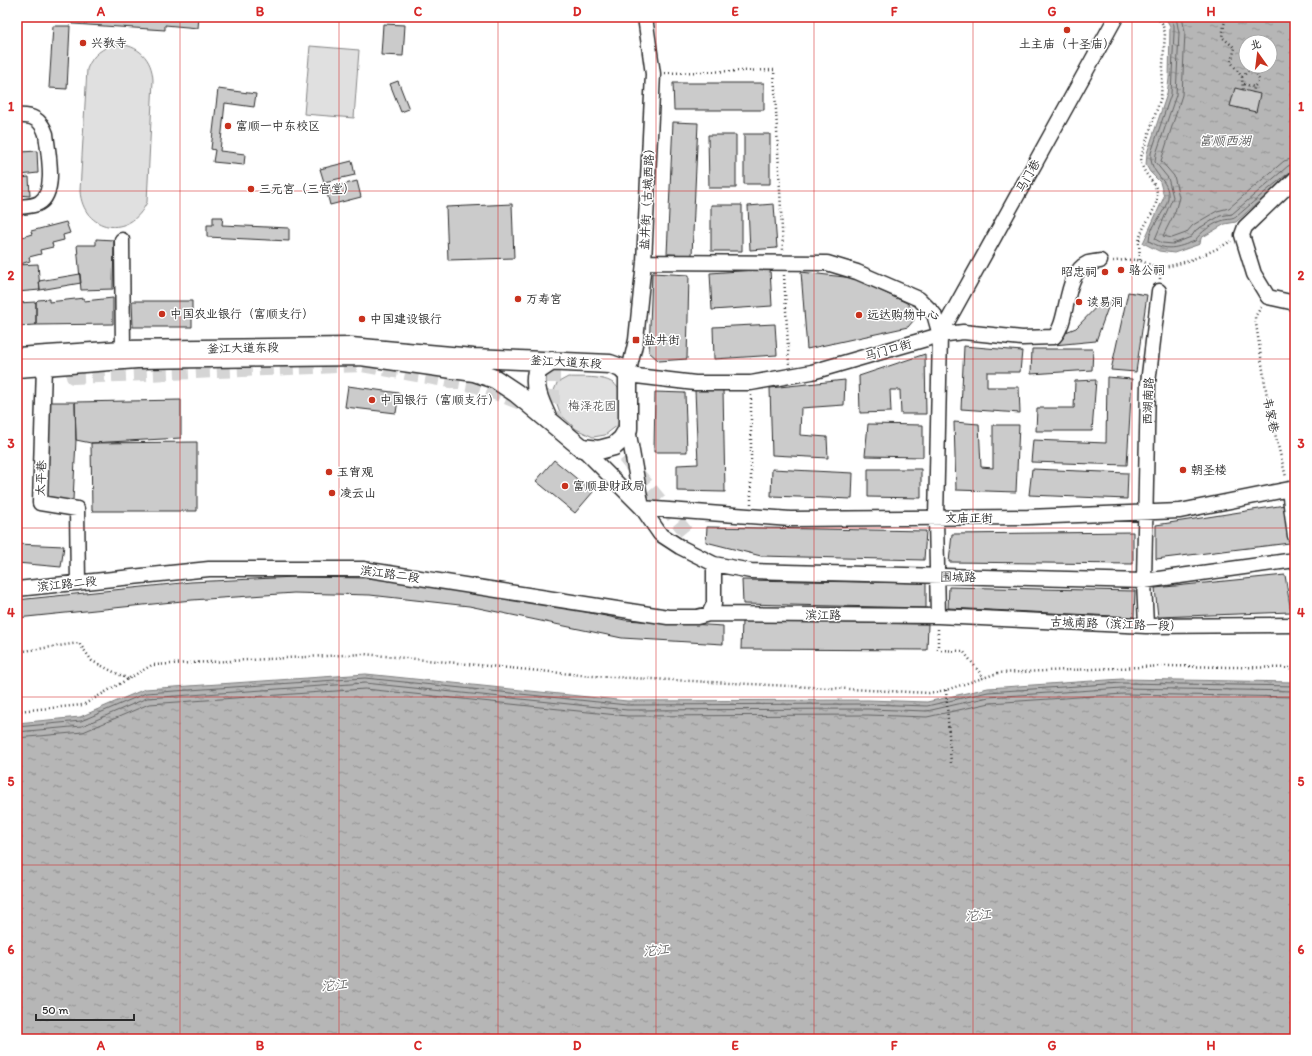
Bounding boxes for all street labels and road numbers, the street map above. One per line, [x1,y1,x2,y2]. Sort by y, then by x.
street label: 盐井街（古城西路） [637,142,657,250]
street label: 马门巷 [1013,157,1043,195]
street label: 马门口街 [863,337,913,363]
street label: 釜江大道东段 [207,340,279,356]
street label: 釜江大道东段 [530,353,602,371]
street label: 西湖南路 [1140,377,1156,425]
street label: 韦家巷 [1260,396,1282,434]
street label: 太平巷 [33,460,49,496]
street label: 文庙正街 [945,511,993,525]
street label: 滨江路二段 [359,563,421,585]
street label: 围城路 [940,570,976,584]
street label: 滨江路二段 [36,574,98,594]
street label: 滨江路 [805,608,841,622]
street label: 古城南路（滨江路一段） [1050,615,1182,633]

